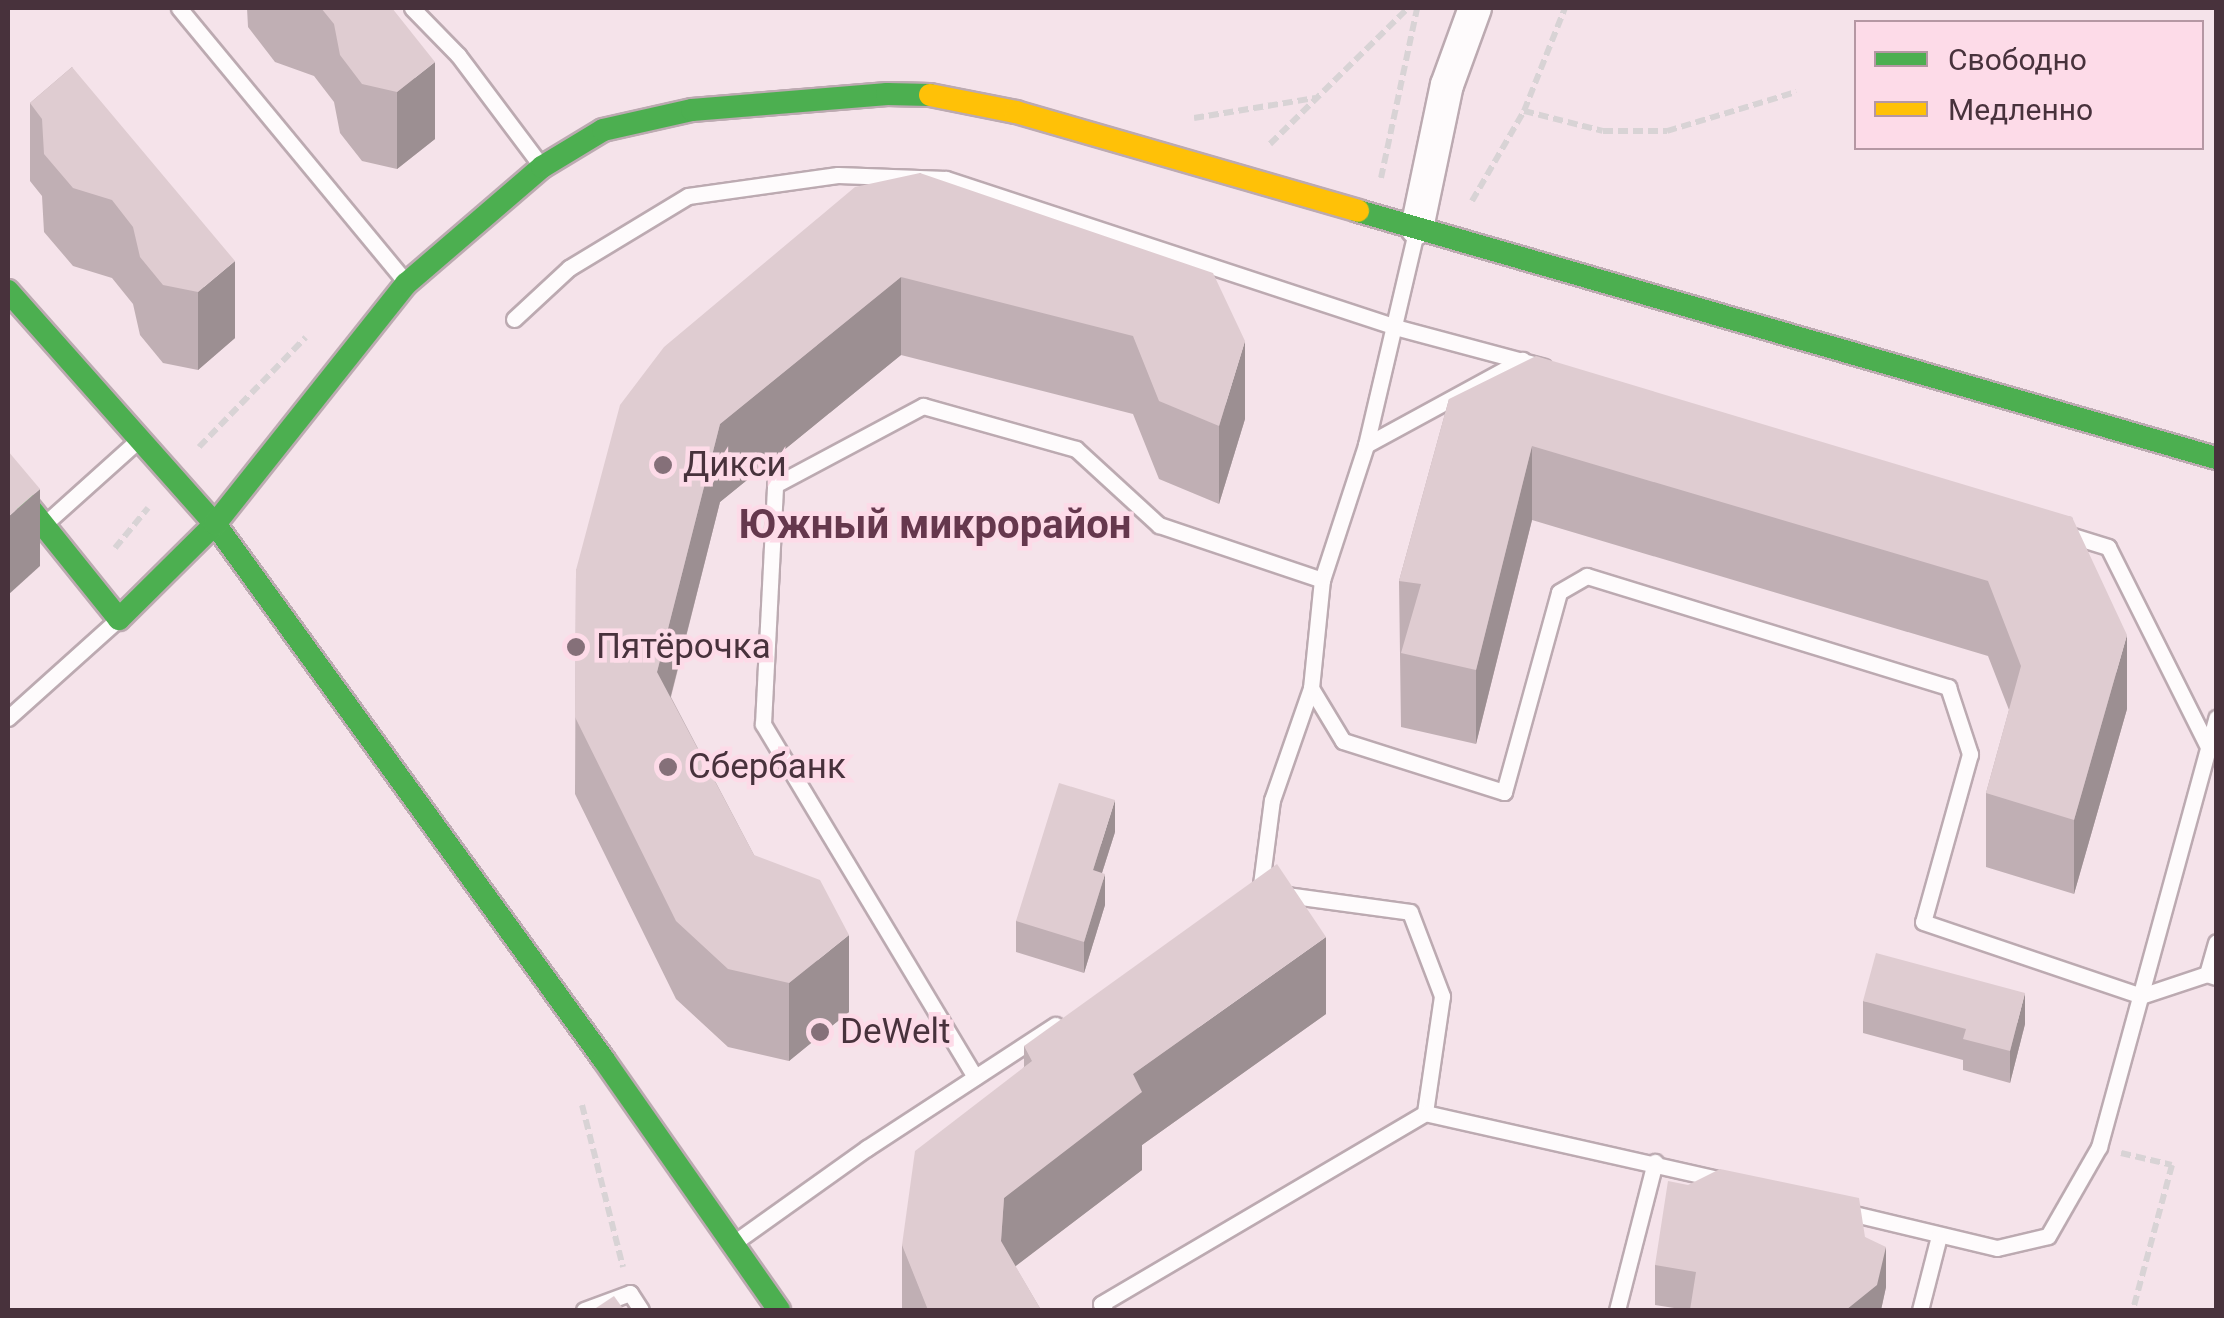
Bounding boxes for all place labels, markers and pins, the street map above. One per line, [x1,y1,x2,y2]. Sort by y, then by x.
place label: Дикси [683,444,787,486]
marker: Дикси [652,454,674,476]
place label: Пятёрочка [596,626,771,668]
marker: Пятёрочка [565,636,587,658]
place label: Сбербанк [688,746,846,788]
marker: Сбербанк [657,756,679,778]
place label: DeWelt [840,1011,951,1053]
marker: DeWelt [809,1021,831,1043]

